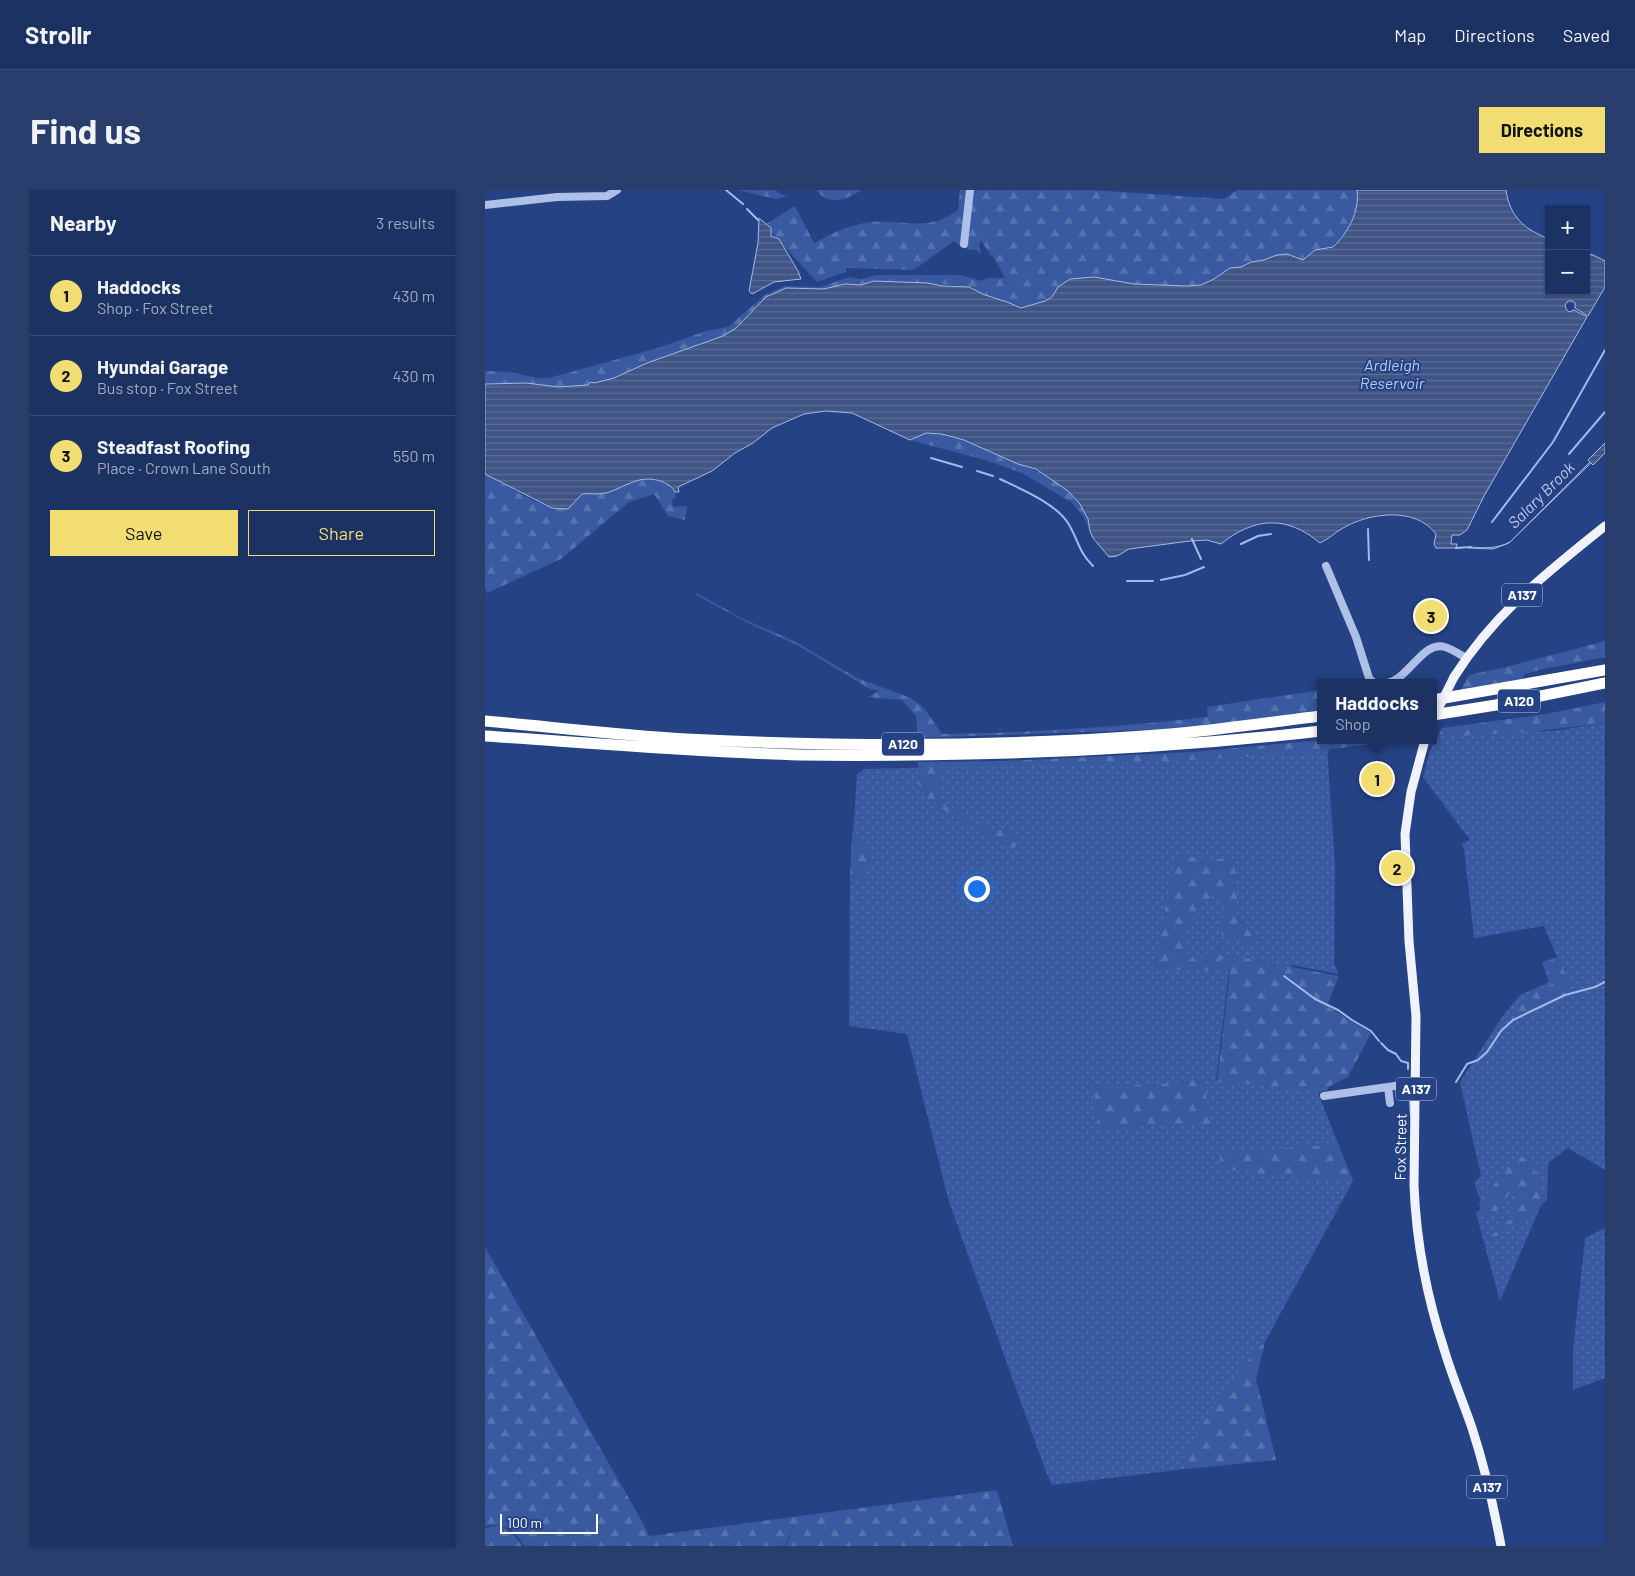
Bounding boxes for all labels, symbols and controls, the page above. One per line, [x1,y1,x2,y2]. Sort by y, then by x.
text: Strollr [25,20,92,49]
text: Map [1394,24,1426,46]
text: Directions [1454,24,1535,46]
text: Saved [1563,24,1610,46]
button: Directions [1479,107,1605,153]
text: Find us [30,109,141,151]
map controls [1545,205,1590,295]
button: + [1545,205,1590,250]
text: Nearby [50,210,116,235]
text: 3 results [376,213,435,232]
button: − [1545,250,1590,295]
text: Haddocks [97,275,181,298]
text: 1 [63,286,69,305]
text: 430 m [392,286,435,305]
text: Shop · Fox Street [97,298,214,317]
text: Hyundai Garage [97,355,228,378]
water label: Ardleigh Reservoir [1360,355,1426,392]
text: 2 [62,366,70,385]
text: 430 m [392,366,435,385]
text: Bus stop · Fox Street [97,378,238,397]
text: Steadfast Roofing [97,435,250,458]
text: 3 [62,446,70,465]
text: 550 m [393,446,435,465]
water label: Salary Brook [1504,457,1578,532]
text: Place · Crown Lane South [97,458,271,477]
button: Save [50,510,238,556]
button: Share [248,510,435,556]
road number: A137 [1502,584,1542,606]
pin: 3 [1415,597,1447,635]
popup [1317,679,1437,744]
road number: A120 [1498,690,1540,712]
text: Haddocks [1335,691,1419,714]
text: Shop [1335,714,1371,733]
road number: A120 [882,732,924,756]
pin: 1 [1361,760,1393,798]
pin: 2 [1381,849,1413,887]
your location [964,876,990,902]
road number: A137 [1396,1078,1436,1101]
street label: Fox Street [1390,1113,1410,1181]
road number: A137 [1467,1475,1507,1498]
scale bar [500,1511,597,1534]
text: 100 m [507,1514,542,1531]

